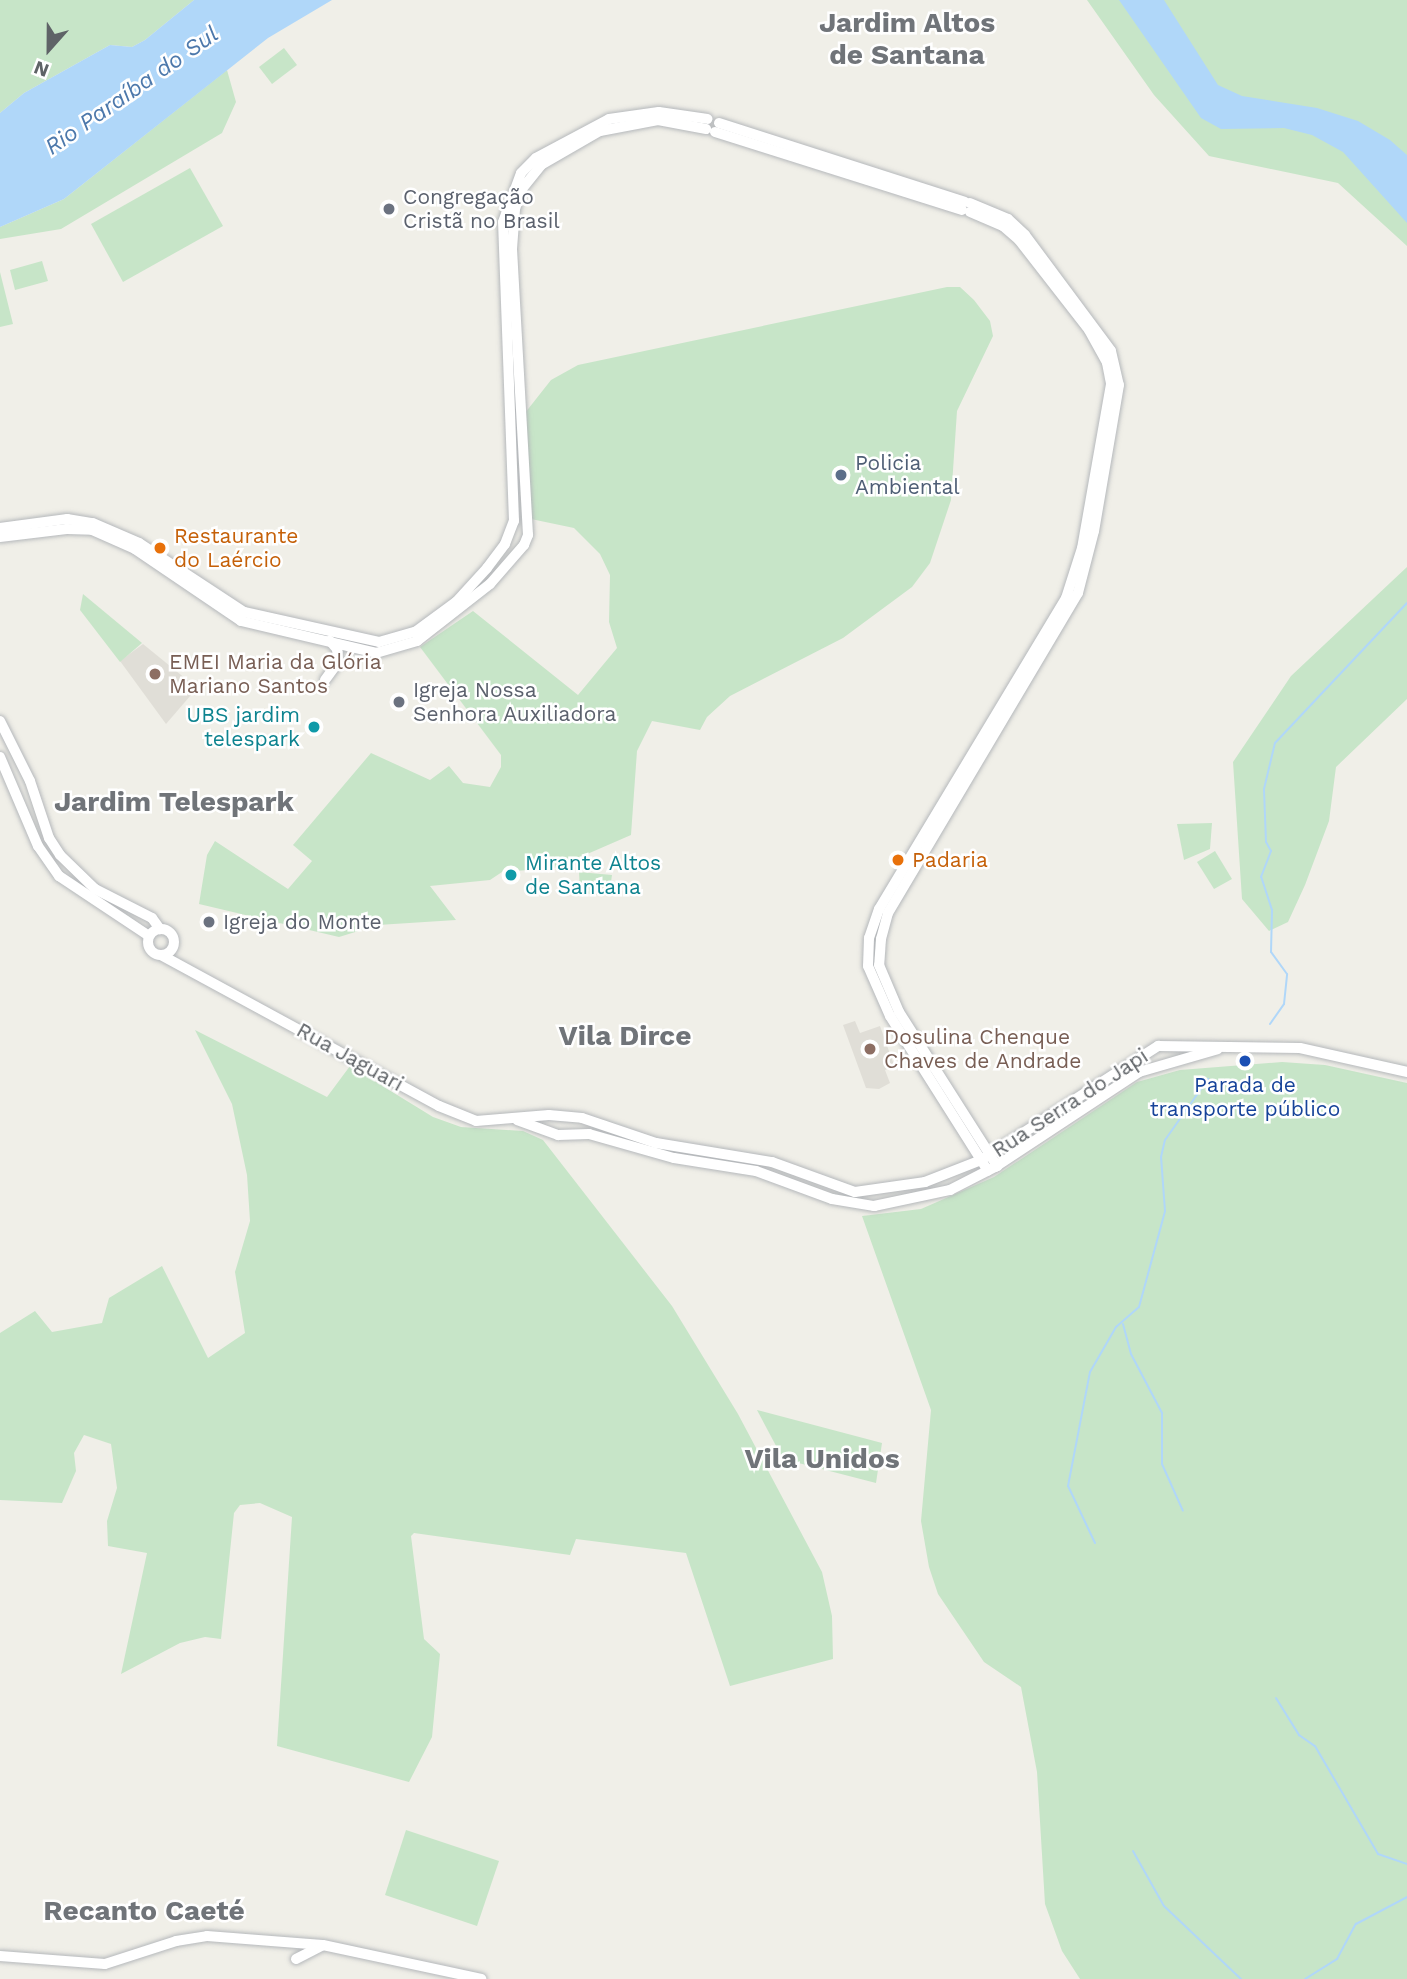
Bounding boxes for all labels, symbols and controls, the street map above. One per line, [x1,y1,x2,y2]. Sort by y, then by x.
district label: Jardim Altos de Santana [819,6,995,72]
north arrow [14,14,84,84]
water label: Rio Paraíba do Sul [40,21,224,161]
text: N [31,56,52,82]
place label: Congregação Cristã no Brasil [403,184,560,234]
marker: Congregação Cristã no Brasil [381,201,397,217]
place label: Policia Ambiental [855,450,960,500]
marker: Policia Ambiental [833,467,849,483]
place label: Restaurante do Laércio [174,523,298,573]
marker: Restaurante do Laércio [152,540,168,556]
place label: EMEI Maria da Glória Mariano Santos [169,649,382,699]
marker: EMEI Maria da Glória Mariano Santos [147,666,163,682]
place label: Igreja Nossa Senhora Auxiliadora [413,677,618,727]
marker: Igreja Nossa Senhora Auxiliadora [391,694,407,710]
place label: UBS jardim telespark [186,702,300,752]
marker: UBS jardim telespark [306,719,322,735]
district label: Jardim Telespark [54,785,294,819]
place label: Padaria [912,847,988,873]
place label: Mirante Altos de Santana [525,850,662,900]
marker: Padaria [890,852,906,868]
marker: Mirante Altos de Santana [503,867,519,883]
place label: Igreja do Monte [223,909,382,935]
marker: Igreja do Monte [201,914,217,930]
street label: Rua Jaguari [292,1017,408,1097]
district label: Vila Dirce [558,1019,692,1053]
place label: Dosulina Chenque Chaves de Andrade [884,1024,1082,1074]
marker: Dosulina Chenque Chaves de Andrade [862,1041,878,1057]
street label: Rua Serra do Japi [987,1043,1153,1163]
marker: Parada de transporte público [1237,1053,1253,1069]
place label: Parada de transporte público [1150,1072,1340,1122]
district label: Vila Unidos [744,1442,900,1476]
district label: Recanto Caeté [43,1894,245,1928]

